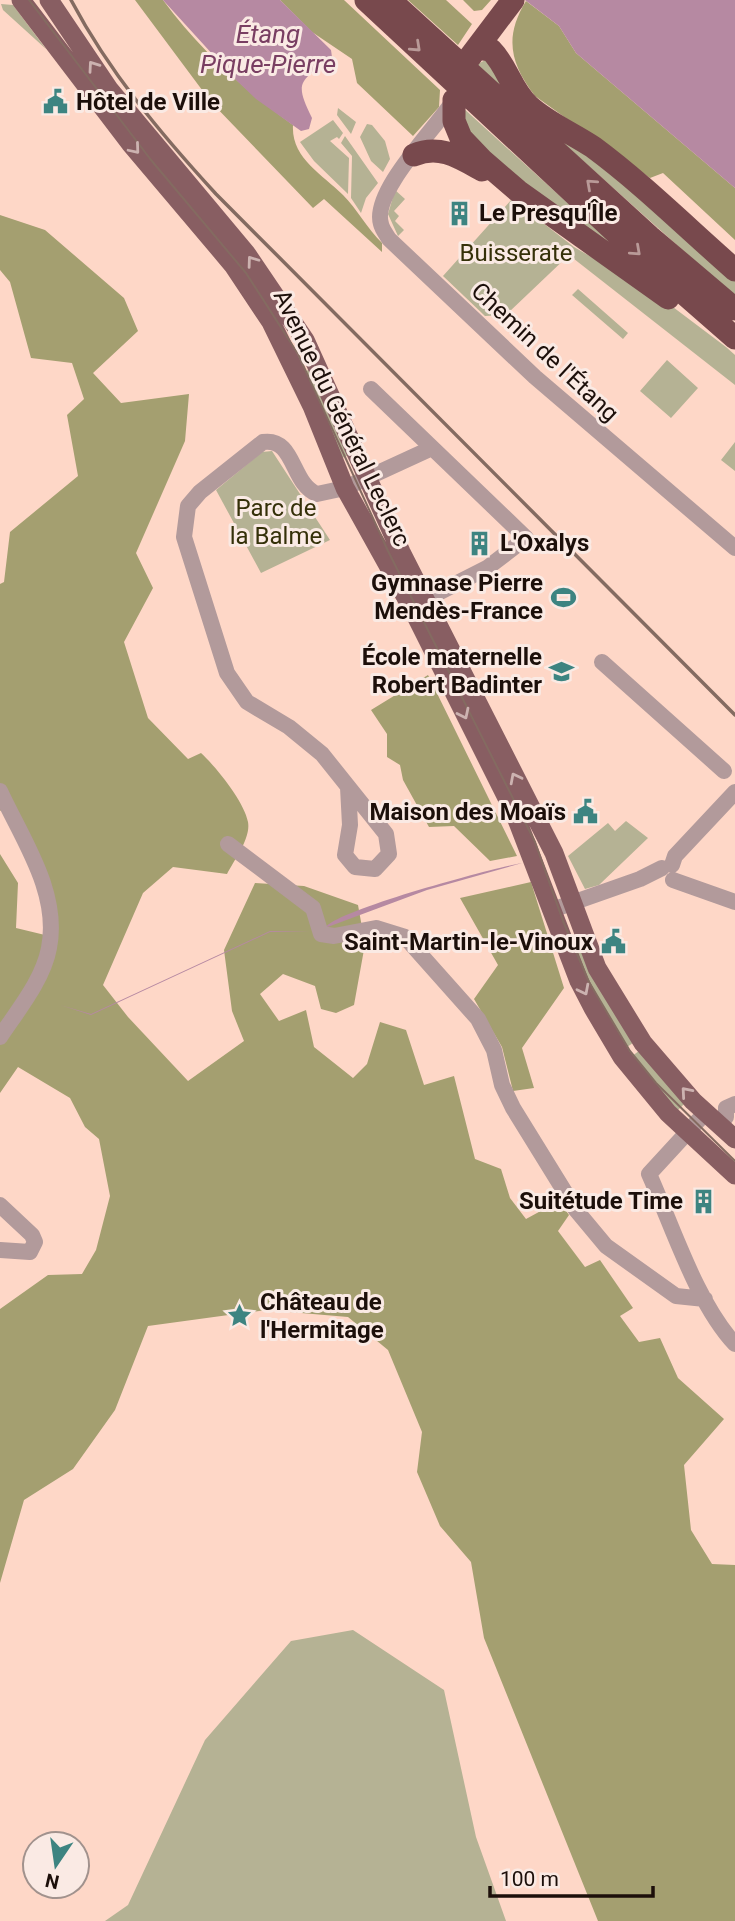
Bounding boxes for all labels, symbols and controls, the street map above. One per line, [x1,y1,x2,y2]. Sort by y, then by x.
water label: Étang Pique-Pierre [200,19,336,79]
one-way arrow [408,38,421,51]
one-way arrow [89,61,101,74]
public building icon: Hôtel de Ville [42,88,70,116]
place label: Hôtel de Ville [76,88,220,116]
one-way arrow [127,141,140,154]
one-way arrow [586,180,599,192]
building icon: Le Presqu'Île [445,199,473,227]
place label: Le Presqu'Île [479,199,617,227]
park label: Buisserate [460,239,572,267]
one-way arrow [628,243,641,256]
one-way arrow [248,256,261,269]
street label: Chemin de l'Étang [466,277,624,427]
street label: Avenue du Général Leclerc [268,285,416,551]
park label: Parc de la Balme [230,494,322,550]
building icon: L'Oxalys [466,529,494,557]
place label: L'Oxalys [500,529,589,557]
place label: Gymnase Pierre Mendès-France [371,569,543,625]
sports icon: Gymnase Pierre Mendès-France [549,583,577,611]
place label: École maternelle Robert Badinter [362,643,542,699]
school or university icon: École maternelle Robert Badinter [548,657,576,685]
one-way arrow [456,707,470,720]
one-way arrow [510,773,523,785]
place label: Maison des Moaïs [369,798,566,826]
public building icon: Maison des Moaïs [572,798,600,826]
place label: Saint-Martin-le-Vinoux [344,928,594,956]
public building icon: Saint-Martin-le-Vinoux [599,928,627,956]
one-way arrow [575,983,589,995]
one-way arrow [682,1087,694,1100]
place label: Suitétude Time [519,1187,683,1215]
building icon: Suitétude Time [689,1187,717,1215]
place label: Château de l'Hermitage [260,1288,384,1344]
place icon: Château de l'Hermitage [226,1302,254,1330]
north arrow [21,1830,91,1900]
scale bar [490,1854,653,1898]
text: 100 m [500,1867,559,1891]
text: N [43,1868,61,1894]

